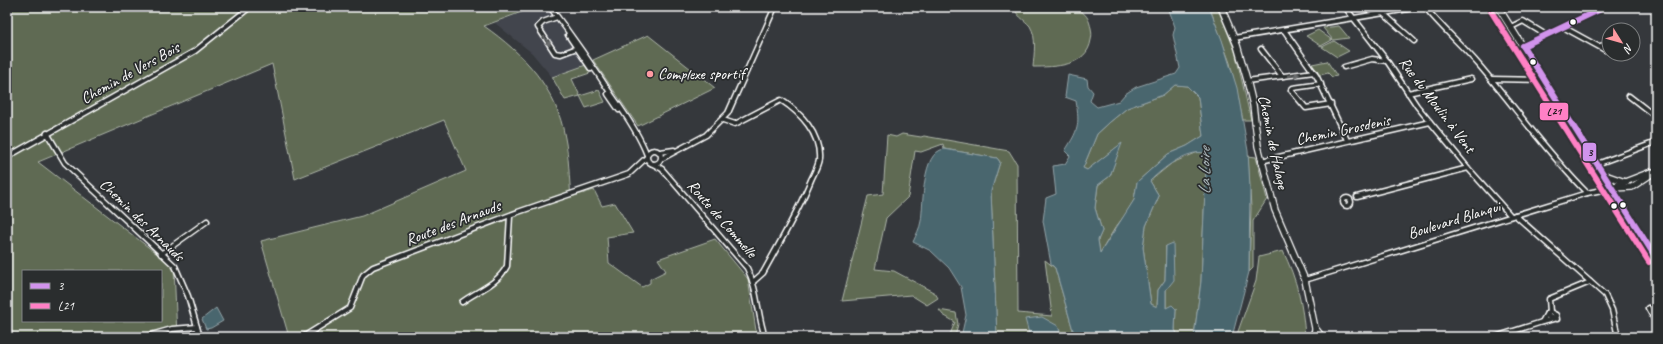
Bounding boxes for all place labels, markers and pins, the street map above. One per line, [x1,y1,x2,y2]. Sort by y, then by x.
unlabelled marker [1568,17,1578,27]
unlabelled marker [1528,57,1538,67]
place label: Complexe sportif [658,64,749,84]
marker: Complexe sportif [645,69,655,79]
unlabelled marker [1618,200,1628,210]
unlabelled marker [1609,201,1619,211]

